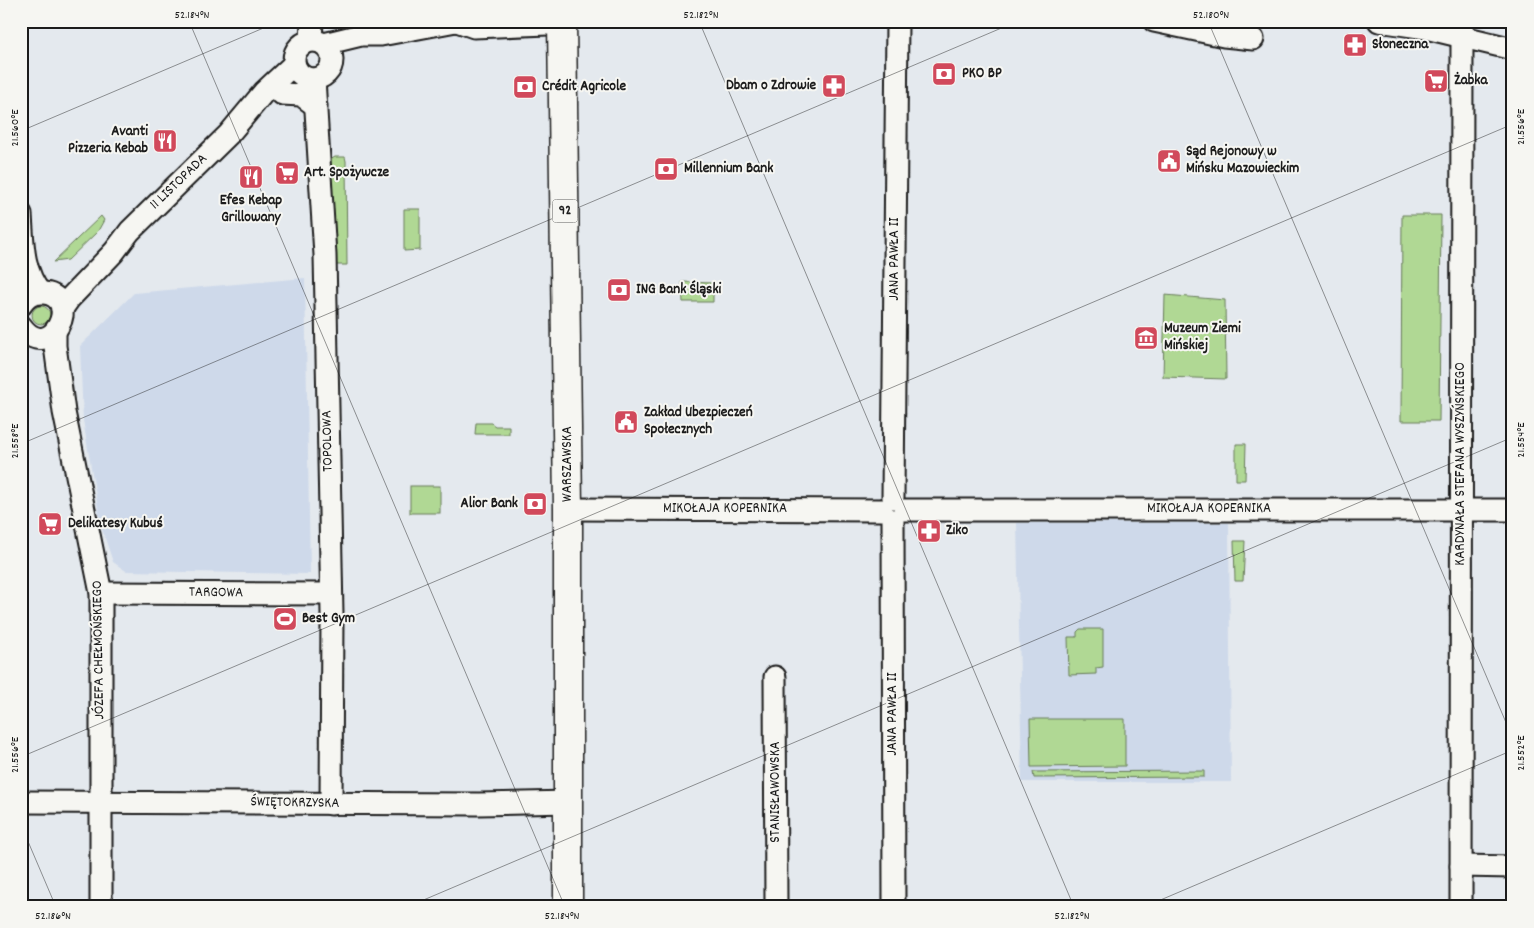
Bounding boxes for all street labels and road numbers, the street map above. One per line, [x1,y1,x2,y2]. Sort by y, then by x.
street label: 11 LISTOPADA [145,149,213,215]
road number: 92 [552,200,578,222]
street label: JANA PAWŁA II [884,217,906,301]
street label: KARDYNAŁA STEFANA WYSZYŃSKIEGO [1450,362,1472,566]
street label: TOPOLOWA [316,410,340,472]
street label: WARSZAWSKA [557,426,579,502]
street label: MIKOŁAJA KOPERNIKA [663,498,787,520]
street label: MIKOŁAJA KOPERNIKA [1147,498,1271,520]
street label: JÓZEFA CHEŁMOŃSKIEGO [87,580,111,720]
street label: TARGOWA [189,582,243,604]
street label: JANA PAWŁA II [882,672,904,756]
street label: STANISŁAWOWSKA [765,741,787,843]
street label: ŚWIĘTOKRZYSKA [250,791,340,815]

